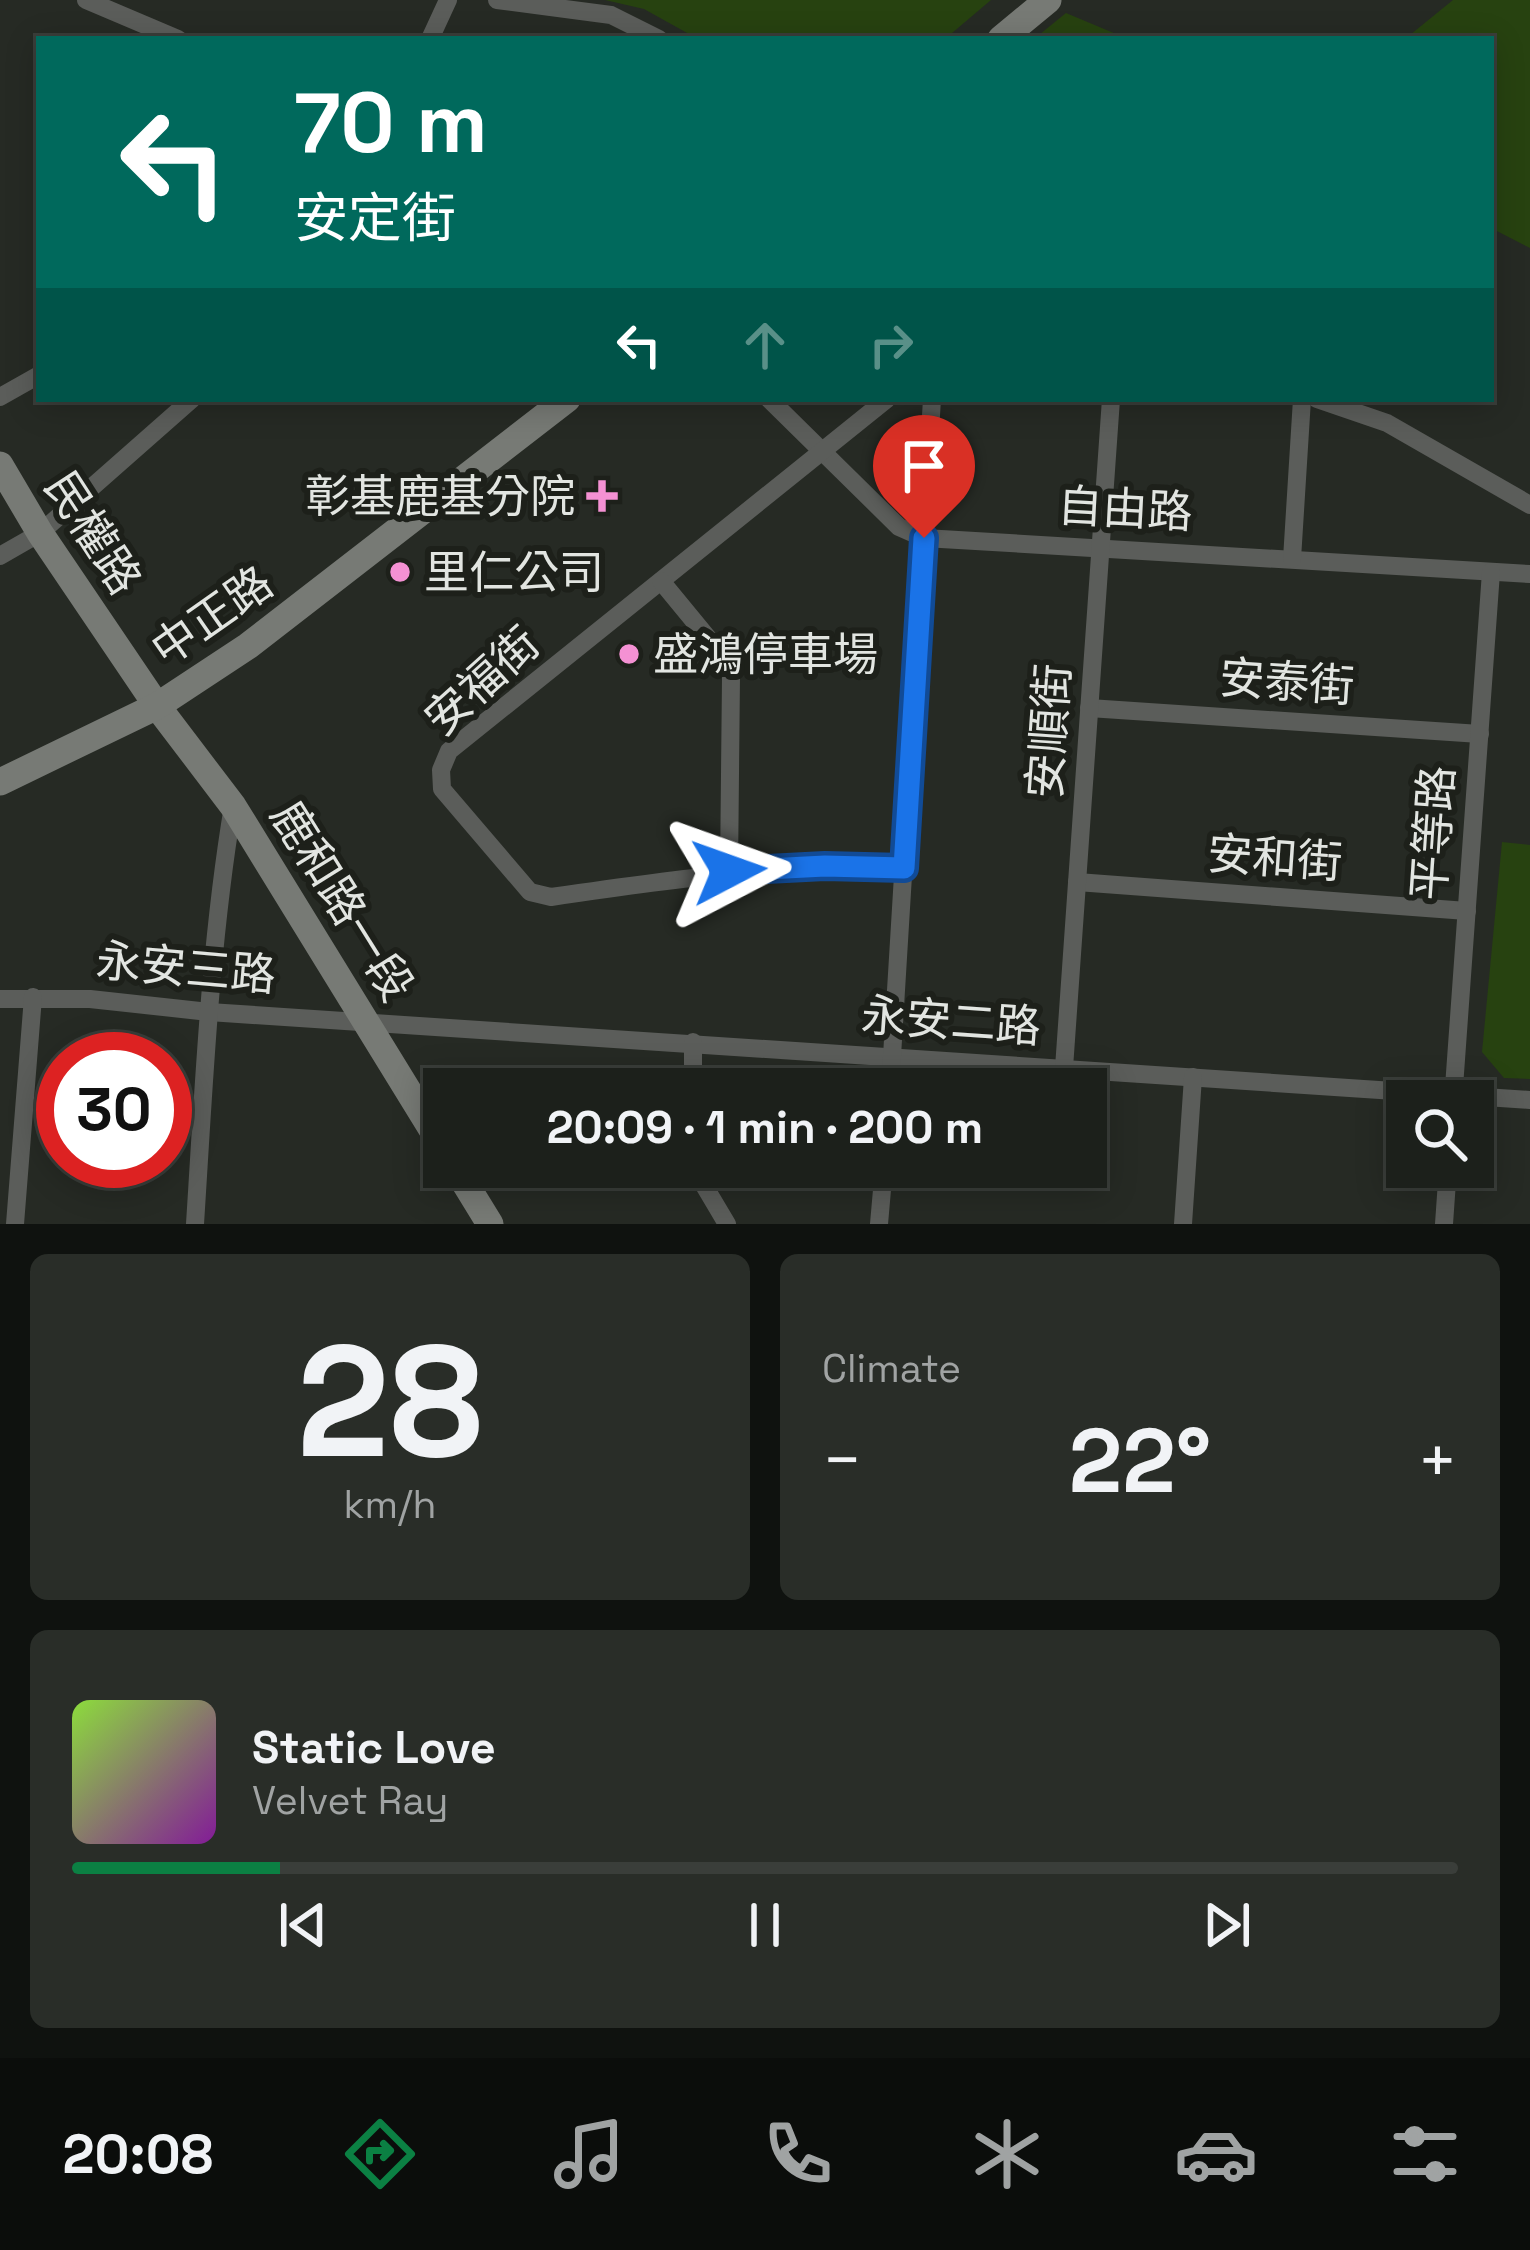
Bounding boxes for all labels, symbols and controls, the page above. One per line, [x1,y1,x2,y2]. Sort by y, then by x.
text: 70 m [294,69,488,177]
icon: left [96,84,252,240]
text: 安定街 [294,184,456,253]
icon: left [606,312,672,378]
icon: ahead [732,312,798,378]
icon: right [858,312,924,378]
pin [873,415,975,538]
icon: arrive [891,433,957,499]
street label: 民權路 [32,461,154,605]
place label: 彰基鹿基分院 [305,468,575,525]
street label: 自由路 [1056,477,1194,541]
marker: 彰基鹿基分院 [586,480,618,512]
place label: 里仁公司 [424,544,604,601]
street label: 中正路 [140,554,284,678]
marker: 里仁公司 [387,559,413,585]
street label: 安福街 [413,615,551,747]
place label: 盛鴻停車場 [653,626,878,683]
marker: 盛鴻停車場 [616,641,642,667]
street label: 安泰街 [1218,649,1356,715]
street label: 安順街 [1016,662,1082,800]
street label: 平等路 [1400,764,1466,902]
street label: 鹿和路一段 [258,790,426,1012]
position arrow [666,808,792,934]
street label: 安和街 [1206,825,1344,891]
street label: 永安三路 [94,932,278,1004]
street label: 永安二路 [859,986,1043,1056]
speed limit sign: 30 [36,1032,192,1188]
map controls [1386,1080,1494,1188]
button: search [1386,1080,1494,1188]
text: 20:09 · 1 min · 200 m [547,1099,983,1156]
text: 28 [297,1302,483,1502]
text: Climate [822,1344,961,1393]
text: 22° [1069,1403,1211,1518]
text: − [822,1418,863,1502]
text: + [1417,1418,1458,1502]
text: km/h [344,1480,436,1529]
text: Static Love [252,1719,496,1776]
text: Velvet Ray [252,1776,448,1825]
icon: previous [270,1892,336,1958]
icon: pause [732,1892,798,1958]
icon: next [1194,1892,1260,1958]
icon: directions [338,2112,422,2196]
icon: music [547,2112,631,2196]
icon: phone [756,2112,840,2196]
icon: climate [965,2112,1049,2196]
icon: car [1174,2112,1258,2196]
icon: filters [1383,2112,1467,2196]
text: 20:08 [63,2120,213,2189]

